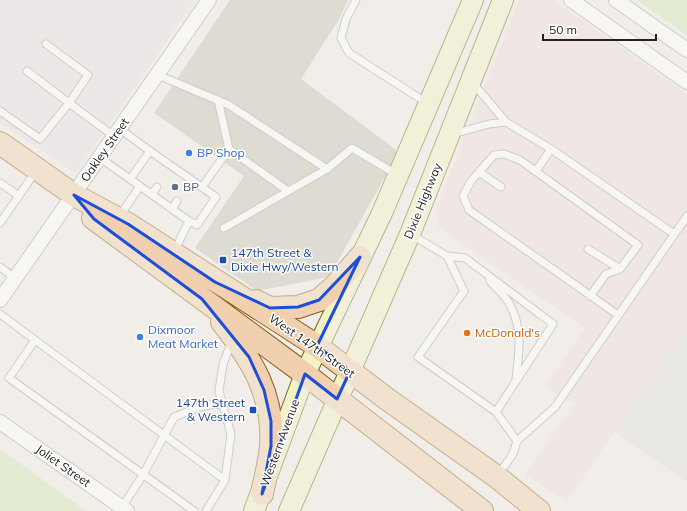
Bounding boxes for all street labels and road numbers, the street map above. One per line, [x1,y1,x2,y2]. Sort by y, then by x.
street label: Oakley Street [77,115,132,185]
street label: Dixie Highway [400,160,445,241]
street label: West 147th Street [266,310,358,381]
street label: Western Avenue [257,397,302,489]
street label: Joliet Street [33,441,94,490]

